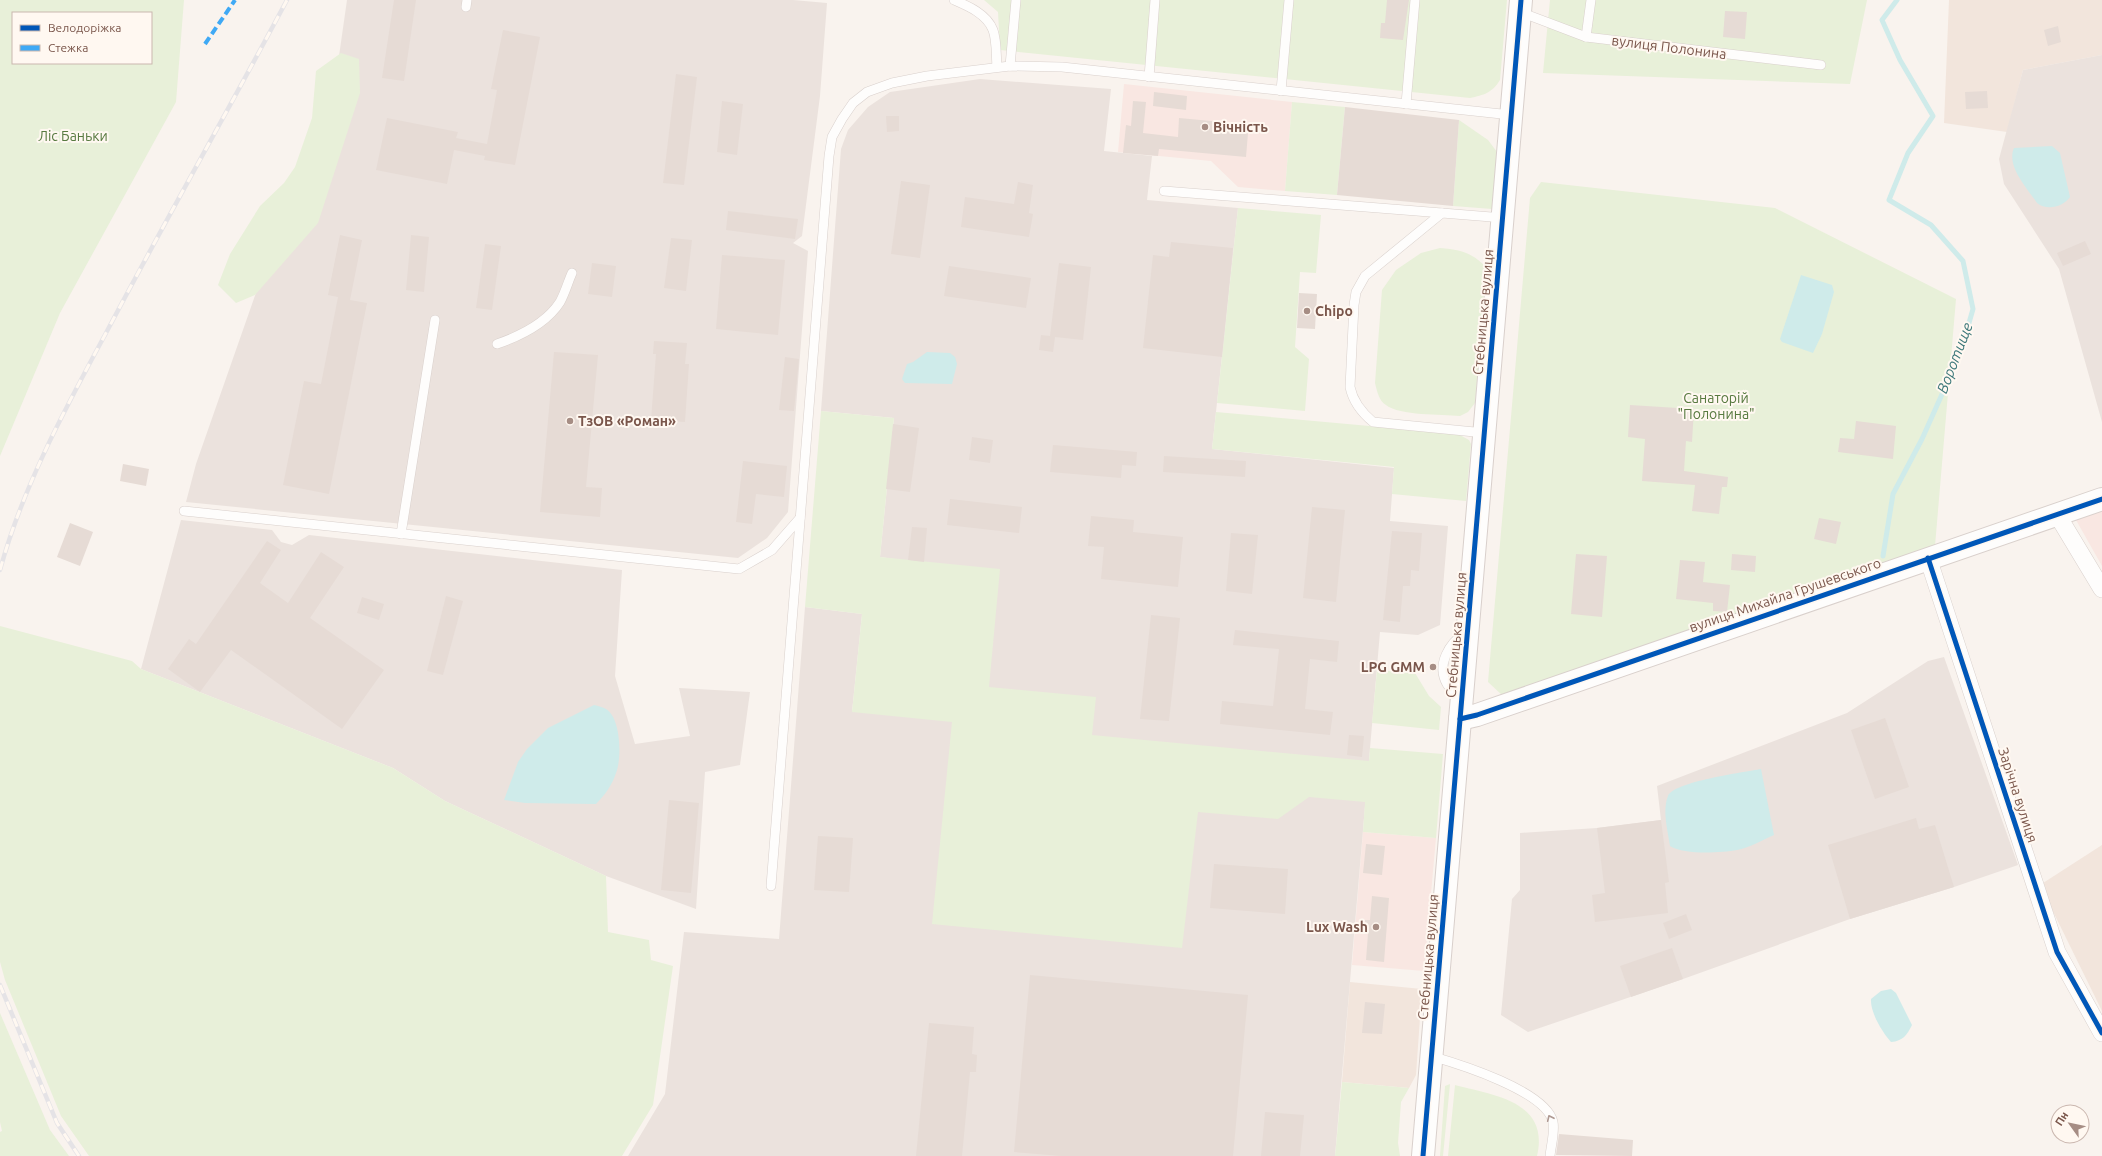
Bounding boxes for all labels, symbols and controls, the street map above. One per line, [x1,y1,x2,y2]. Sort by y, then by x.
legend [12,12,152,64]
text: Велодоріжка [48,21,122,34]
street label: вулиця Полонина [1611,32,1727,62]
text: Стежка [48,41,88,54]
place label: Вічність [1213,119,1268,135]
marker: Вічність [1200,122,1210,132]
park label: Ліс Баньки [38,128,108,144]
street label: Стебницька вулиця [1470,248,1496,376]
place label: Chipo [1315,303,1353,319]
marker: Chipo [1302,306,1312,316]
water label: Воротище [1933,320,1976,396]
park label: Санаторій "Полонина" [1677,390,1755,422]
place label: ТзОВ «Роман» [578,413,676,429]
marker: ТзОВ «Роман» [565,416,575,426]
street label: вулиця Михайла Грушевського [1687,555,1883,635]
street label: Стебницька вулиця [1443,571,1469,699]
place label: LPG GMM [1361,659,1425,675]
marker: LPG GMM [1428,662,1438,672]
street label: Зарічна вулиця [1995,745,2041,845]
street label: Стебницька вулиця [1415,893,1441,1021]
place label: Lux Wash [1306,919,1368,935]
marker: Lux Wash [1371,922,1381,932]
north arrow [2050,1104,2090,1144]
text: Пн [2053,1109,2071,1128]
one-way arrow [1547,1115,1555,1122]

